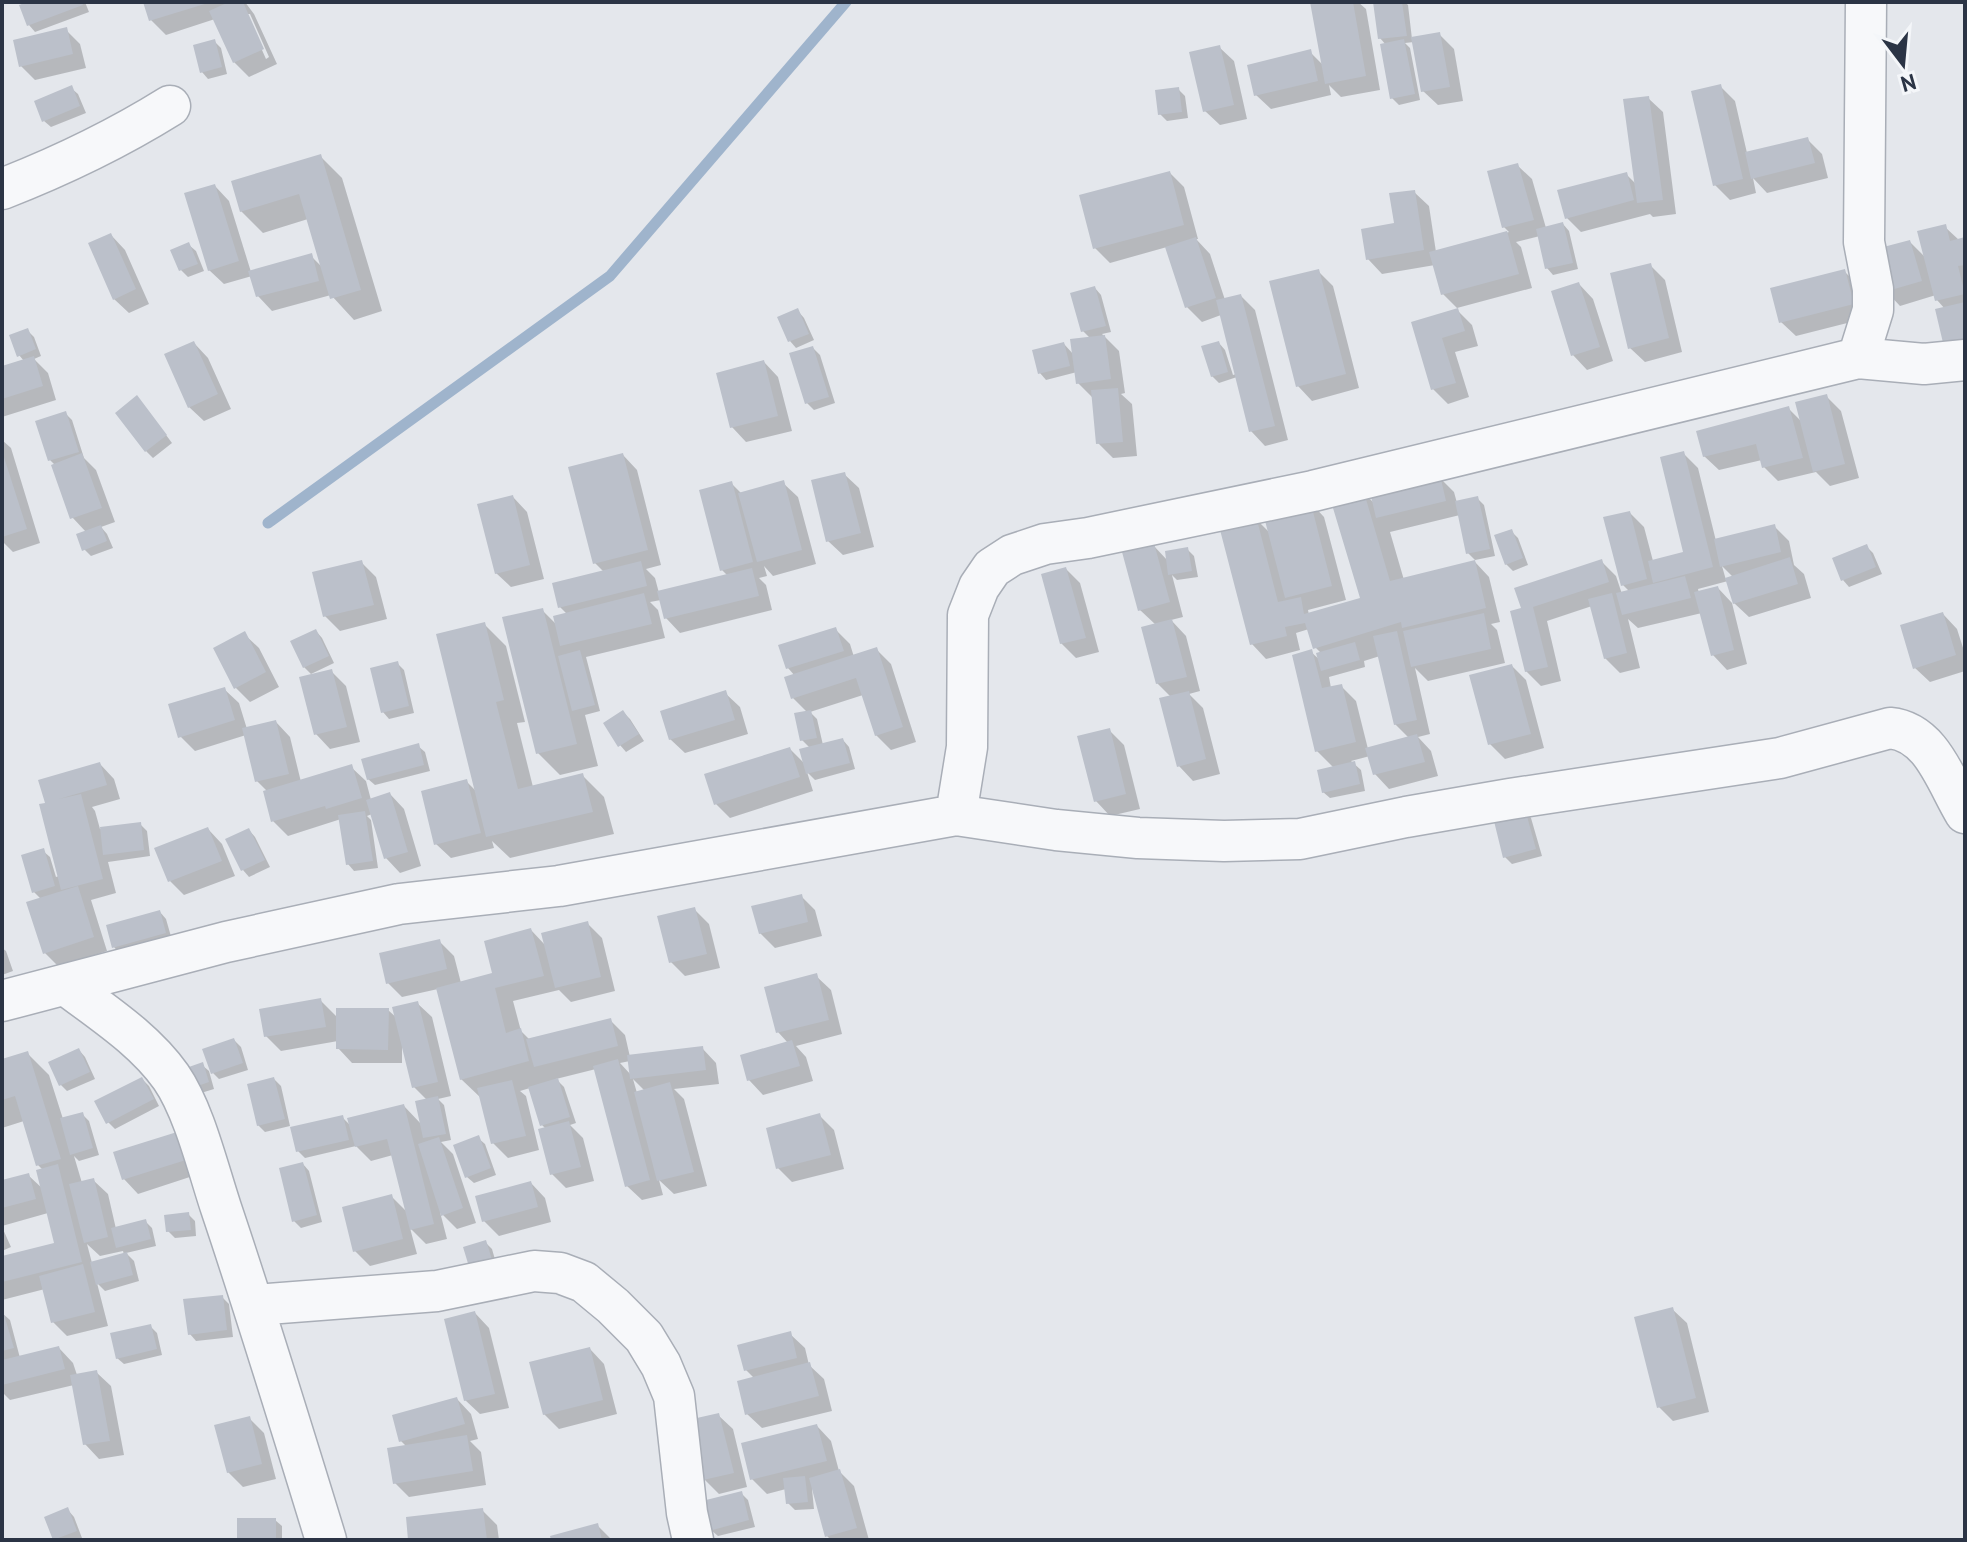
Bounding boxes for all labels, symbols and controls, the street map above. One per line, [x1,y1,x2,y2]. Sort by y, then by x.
north arrow [1863,24,1943,104]
text: N [1898,68,1919,99]

